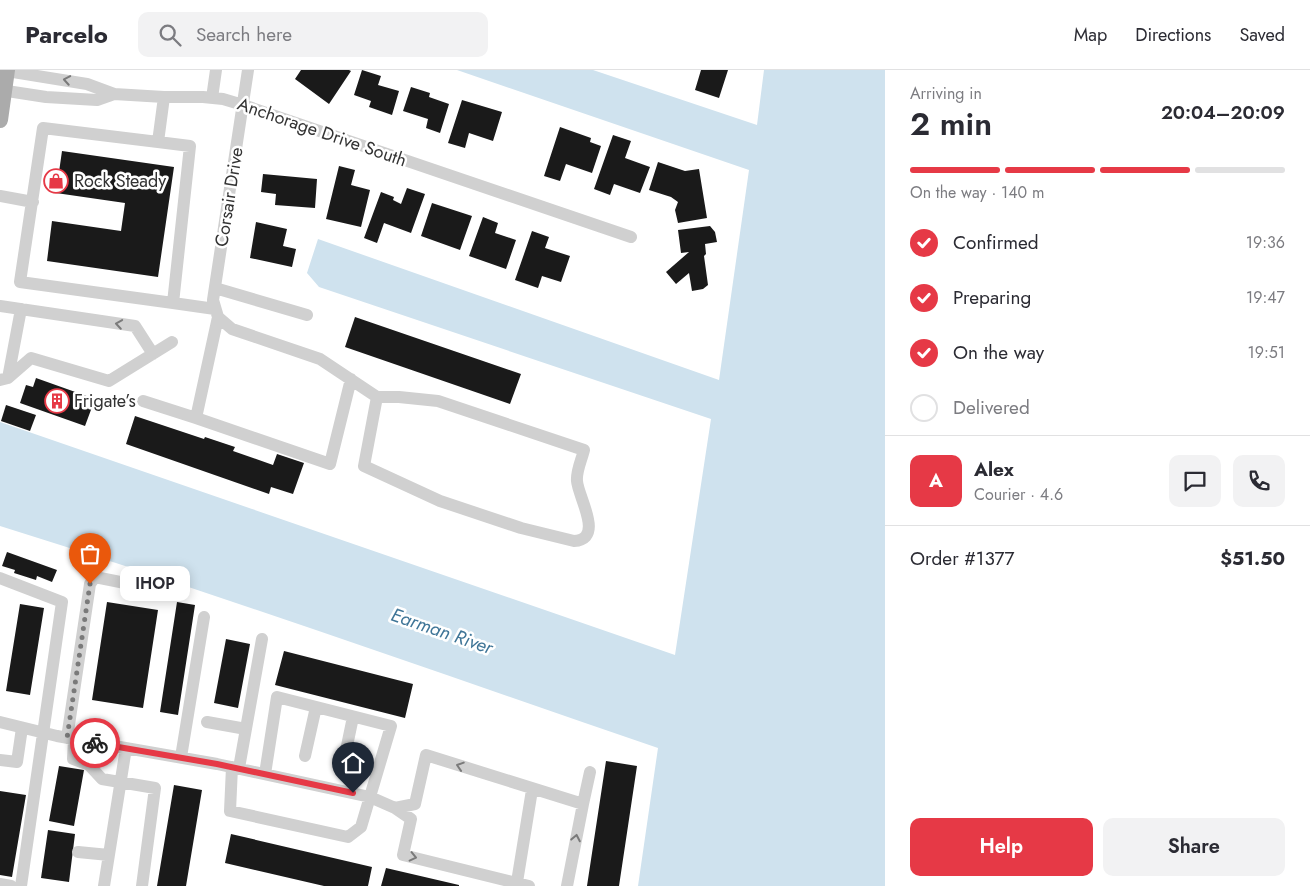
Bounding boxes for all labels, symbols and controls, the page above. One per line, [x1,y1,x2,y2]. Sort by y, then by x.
search box [138,12,488,57]
text: Parcelo [25,17,108,52]
icon: search [156,21,184,49]
text: Search here [196,21,292,48]
text: Map [1074,22,1107,48]
text: Directions [1135,22,1211,48]
text: Saved [1239,22,1285,48]
one-way arrow [63,76,72,86]
text: Arriving in [910,82,982,105]
street label: Anchorage Drive South [234,91,410,173]
text: 20:04–20:09 [1161,99,1285,126]
text: 2 min [910,101,992,147]
street label: Corsair Drive [208,145,250,249]
shop icon: Rock Steady [43,168,69,194]
place label: Rock Steady [74,168,166,194]
text: On the way · 140 m [910,181,1044,204]
icon: check [910,229,938,257]
text: Confirmed [953,229,1039,256]
text: 19:36 [1246,231,1285,254]
icon: check [910,284,938,312]
text: Preparing [953,284,1031,311]
text: 19:47 [1246,286,1285,309]
one-way arrow [115,319,123,330]
icon: check [910,339,938,367]
text: On the way [953,339,1044,366]
text: 19:51 [1248,341,1285,364]
building icon: Frigate’s [44,388,70,414]
place label: Frigate’s [74,388,136,414]
text: Delivered [953,394,1030,421]
button: chat [1169,455,1221,507]
button: phone [1233,455,1285,507]
text: Alex [974,456,1014,483]
text: A [929,467,943,494]
text: Courier · 4.6 [974,483,1063,506]
pin [69,533,111,584]
icon: bag [76,540,104,568]
text: Order #1377 [910,545,1014,572]
text: $51.50 [1220,545,1285,572]
callout: IHOP [120,566,190,602]
text: IHOP [135,572,175,595]
water label: Earman River [387,601,498,662]
courier [70,718,120,768]
icon: bike [81,729,109,757]
pin [332,742,374,793]
icon: home [339,749,367,777]
one-way arrow [457,762,465,772]
button: Help [910,818,1093,876]
button: Share [1103,818,1285,876]
one-way arrow [570,834,581,843]
one-way arrow [408,851,417,862]

